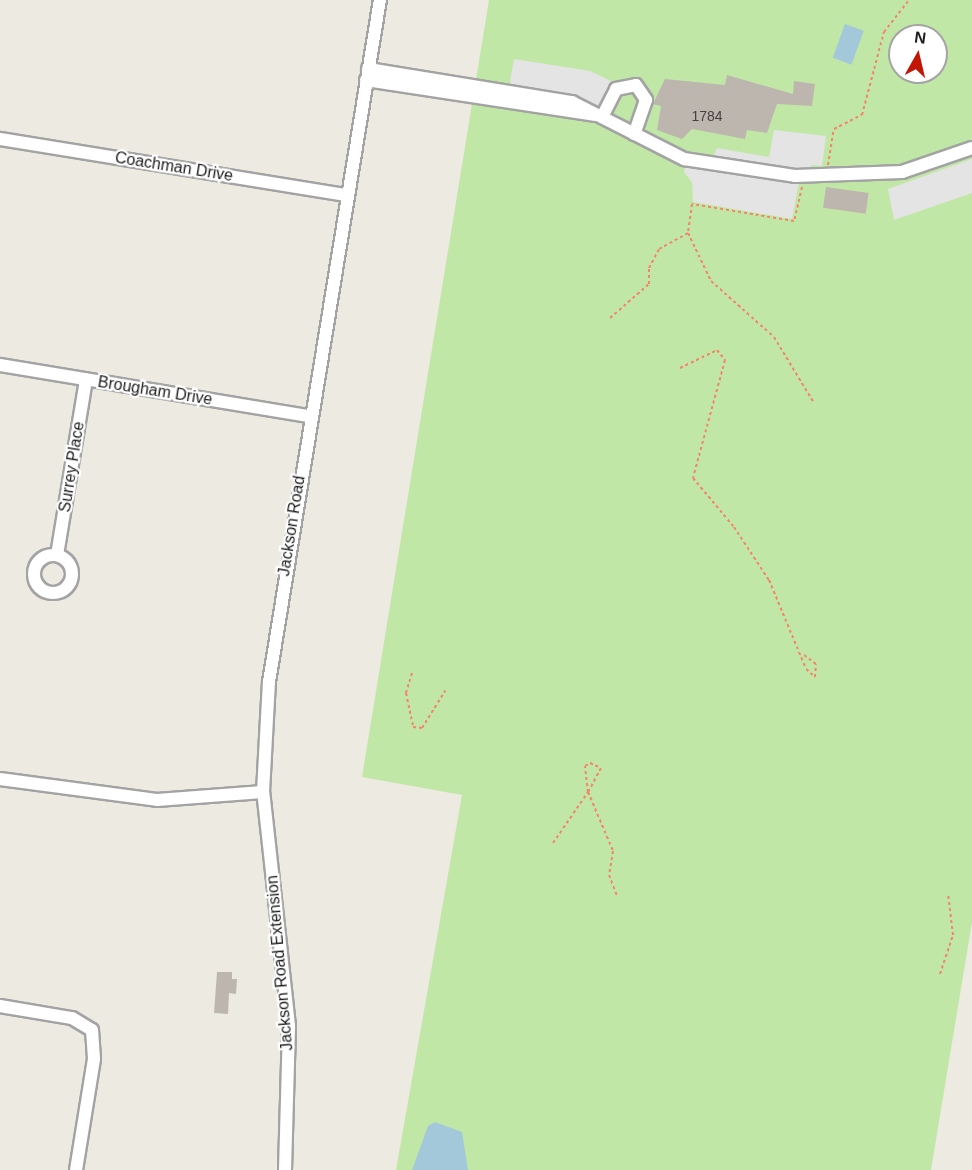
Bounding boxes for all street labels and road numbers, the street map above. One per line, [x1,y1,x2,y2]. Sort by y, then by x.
street label: Coachman Drive [114,148,234,186]
street label: Brougham Drive [96,372,214,410]
street label: Surrey Place [55,420,89,514]
street label: Jackson Road [275,474,309,578]
street label: Jackson Road Extension [263,874,297,1052]

